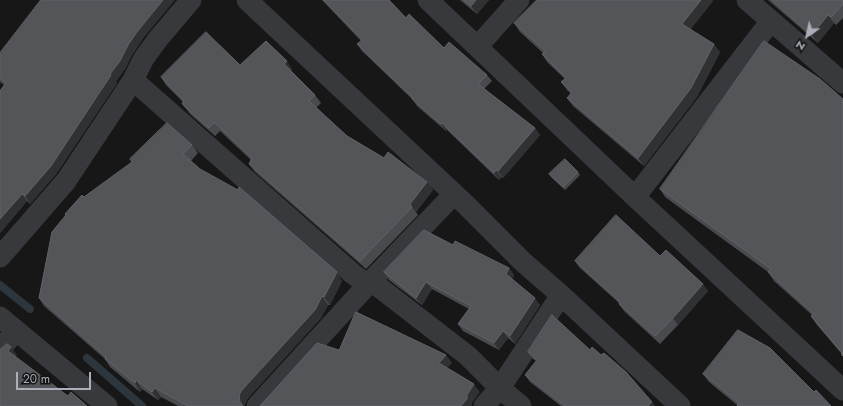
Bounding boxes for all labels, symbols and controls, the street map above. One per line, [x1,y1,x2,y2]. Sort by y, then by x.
north arrow [787,16,827,56]
text: N [792,37,808,55]
scale bar [18,364,93,390]
text: 20 m [23,370,50,388]

